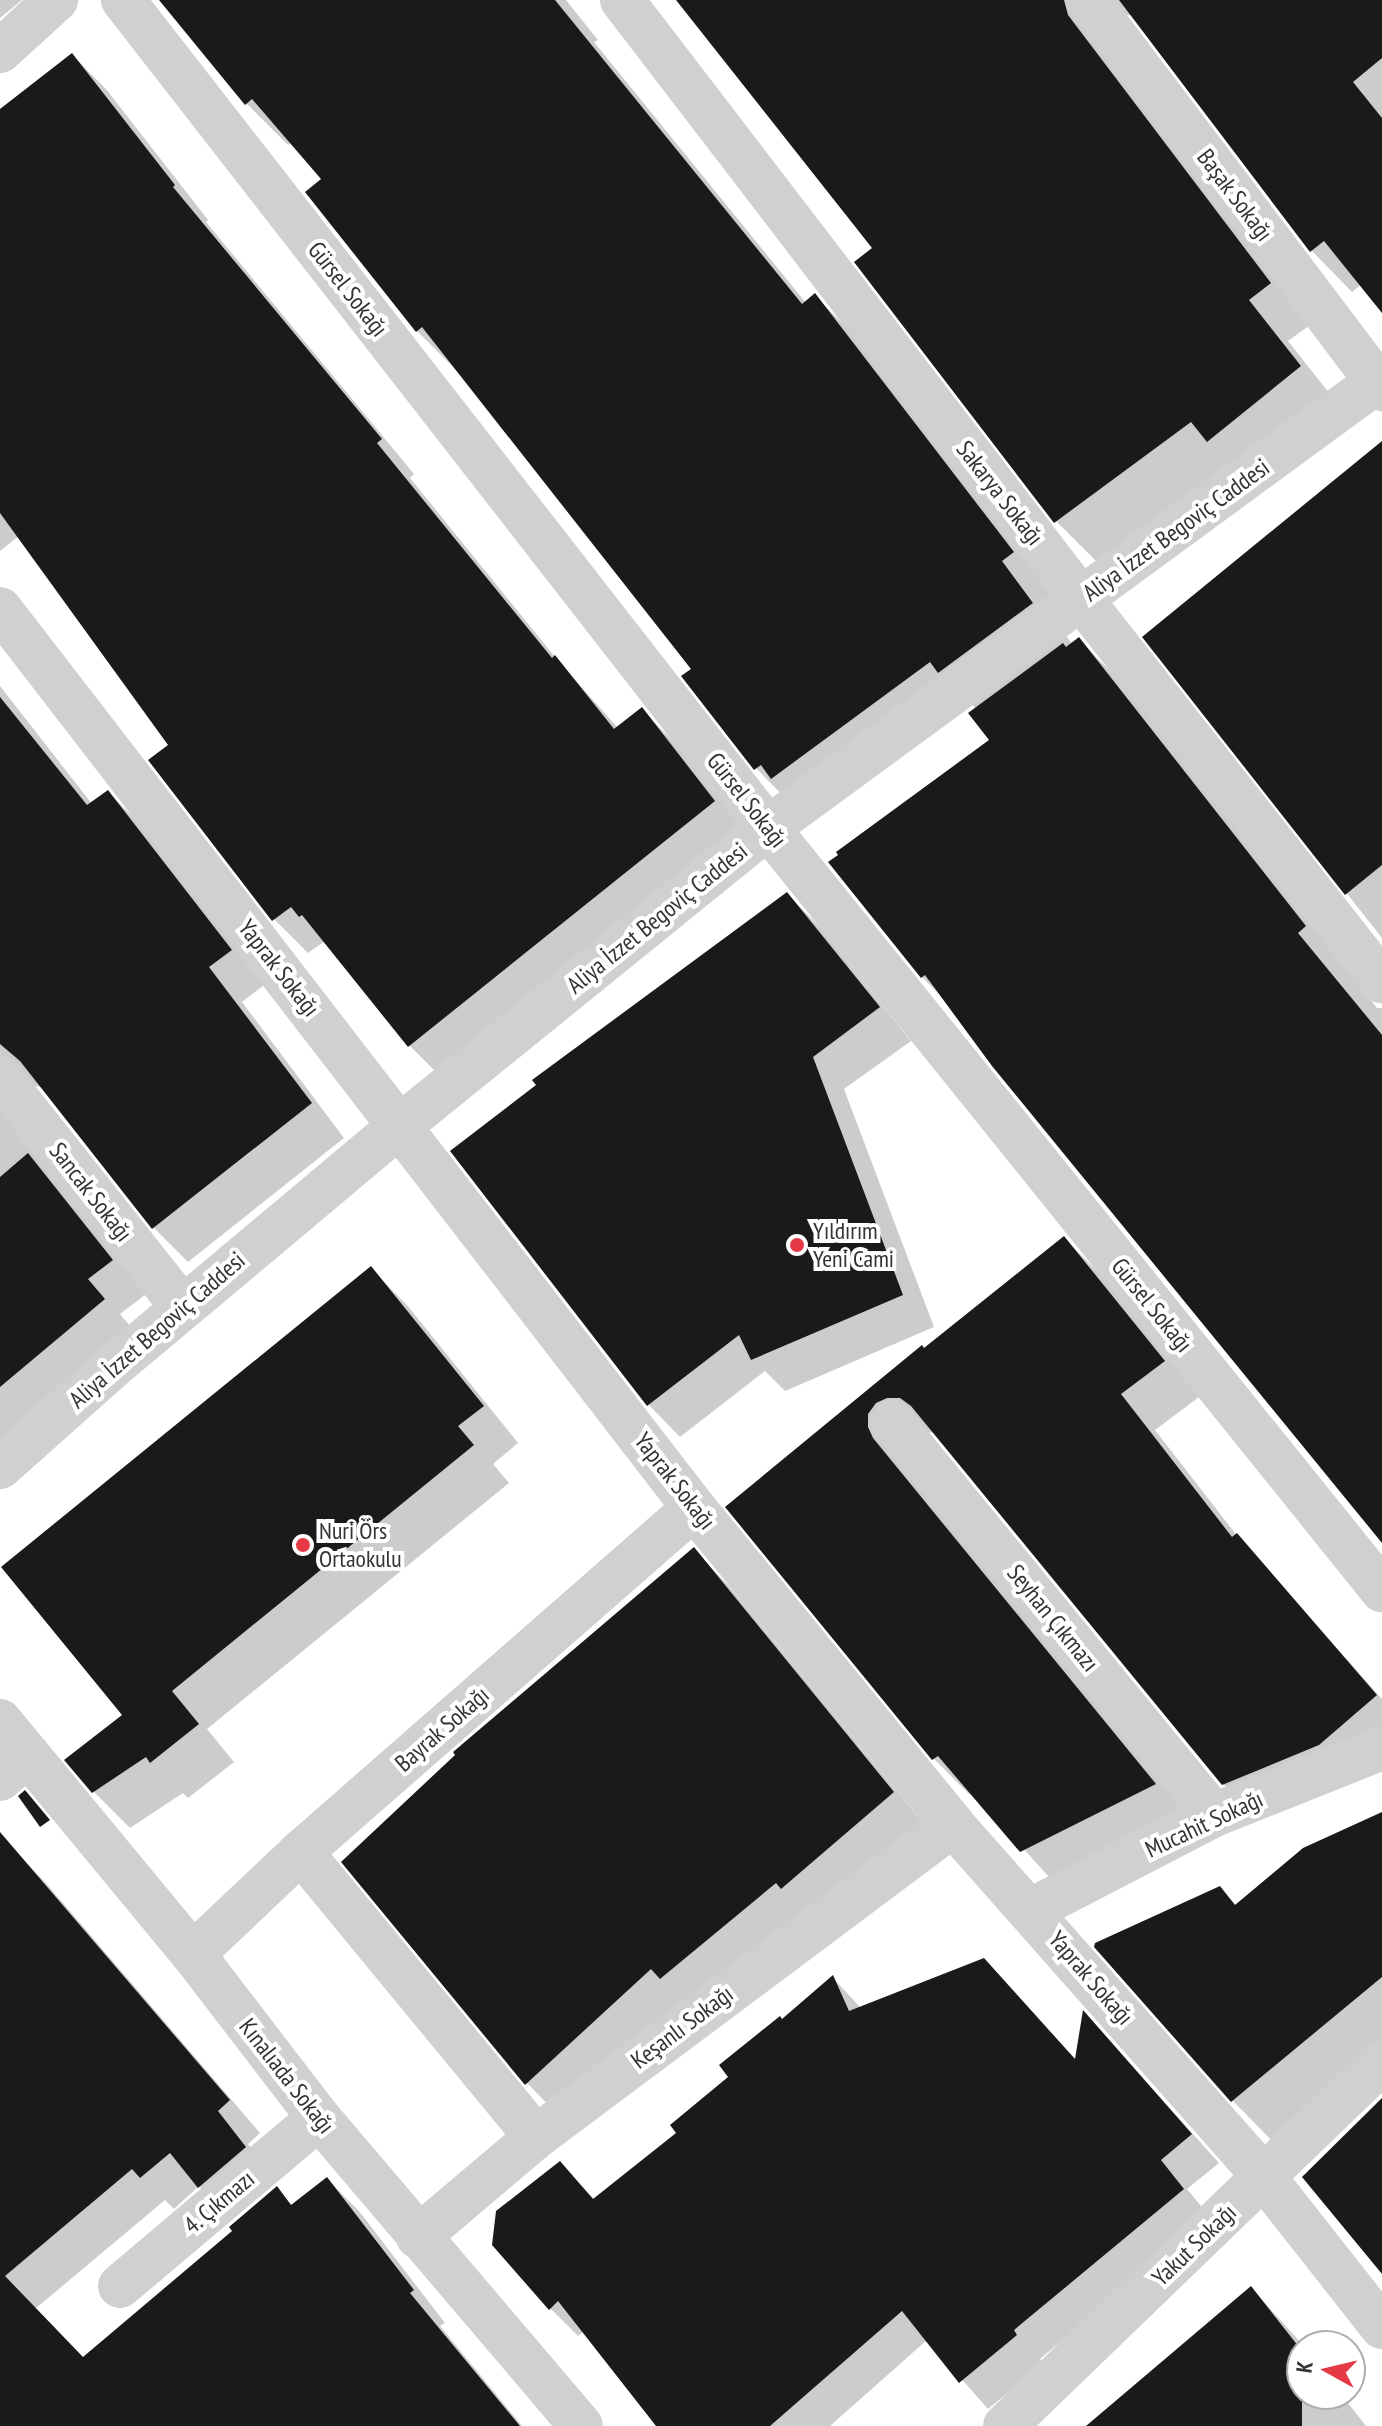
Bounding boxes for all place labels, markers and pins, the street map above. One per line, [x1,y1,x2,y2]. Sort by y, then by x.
place label: Yıldırım Yeni Cami [813,1217,894,1273]
marker: Yıldırım Yeni Cami [788,1236,806,1254]
place label: Nuri Örs Ortaokulu [319,1517,402,1573]
marker: Nuri Örs Ortaokulu [294,1536,312,1554]

